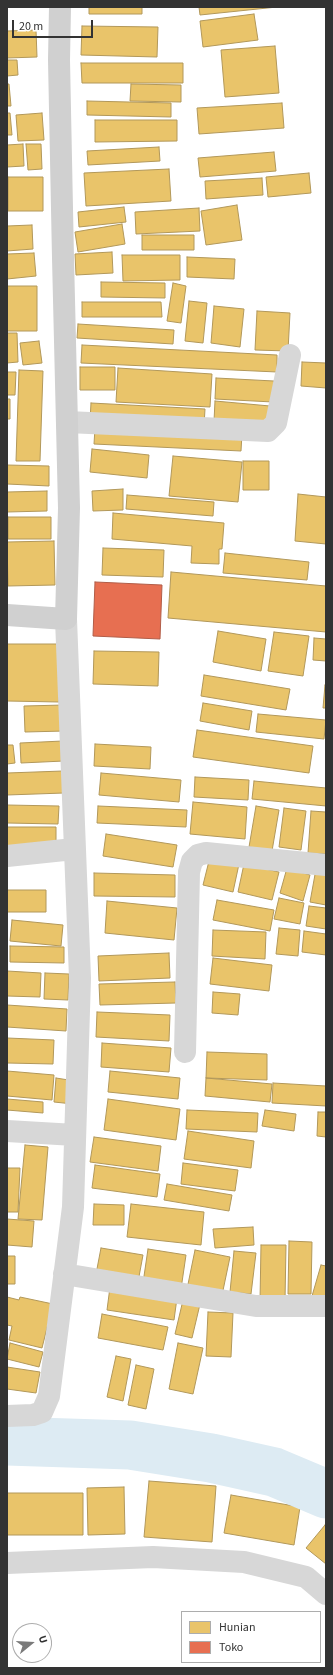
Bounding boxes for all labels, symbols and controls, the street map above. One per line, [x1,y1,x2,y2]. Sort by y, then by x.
scale bar [14,12,95,38]
text: 20 m [19,18,43,35]
legend [181,1611,321,1663]
text: Hunian [219,1619,255,1636]
north arrow [12,1623,52,1663]
text: U [35,1634,51,1645]
text: Toko [219,1639,243,1656]

